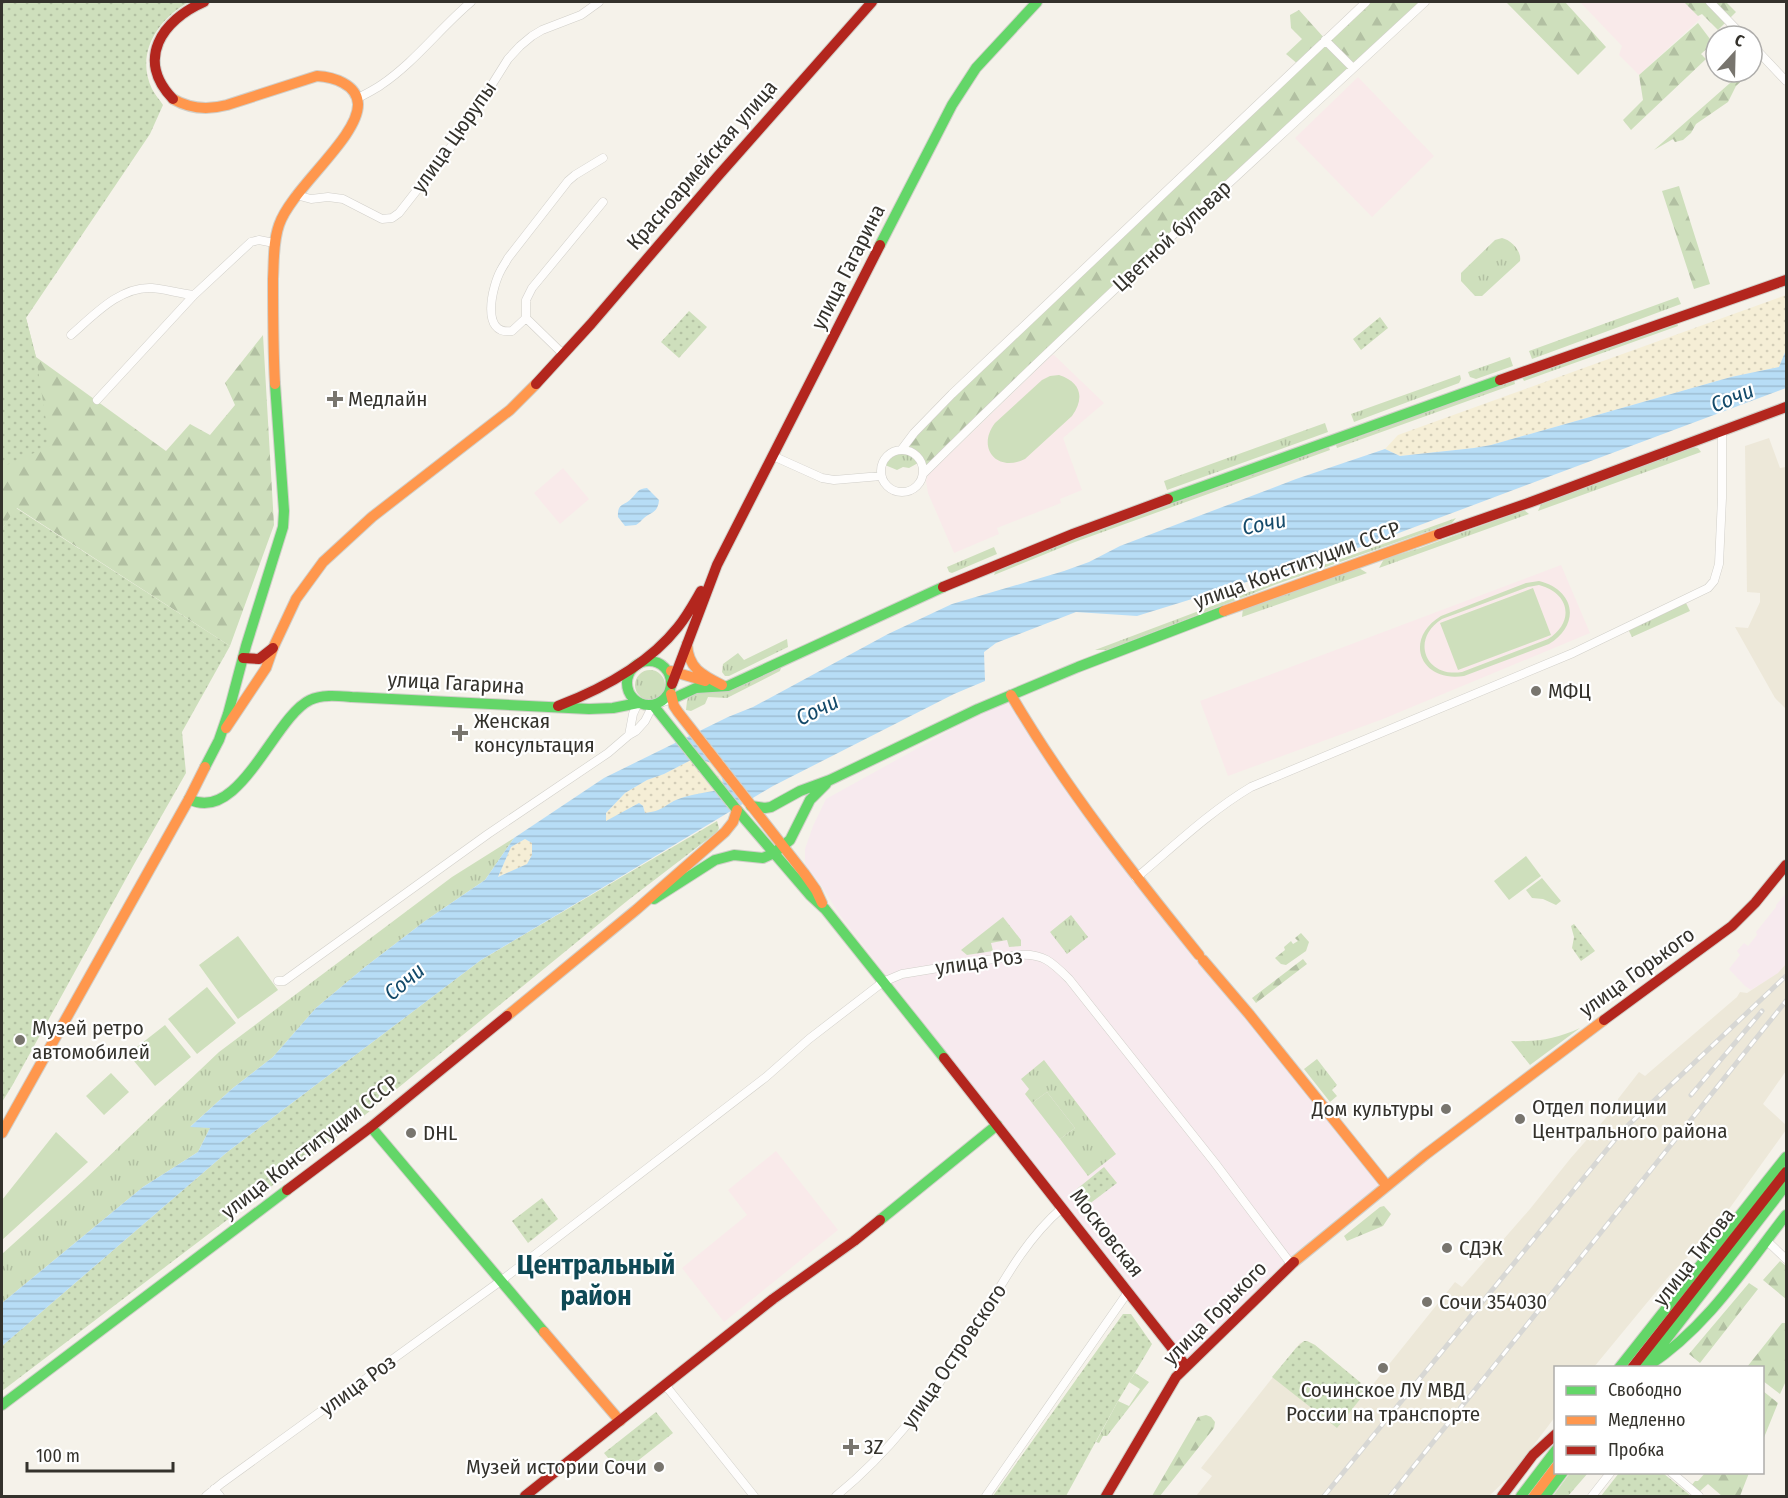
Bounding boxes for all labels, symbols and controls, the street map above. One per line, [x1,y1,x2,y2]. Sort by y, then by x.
north arrow [1704,24,1764,84]
text: С [1732,30,1747,51]
street label: Красноармейская улица [621,75,783,255]
street label: улица Цюрупы [406,76,502,198]
street label: Цветной бульвар [1107,175,1237,297]
street label: улица Гагарина [805,200,891,334]
water label: Сочи [1707,377,1758,418]
place label: Медлайн [348,386,427,412]
marker: Медлайн [326,390,344,408]
water label: Сочи [1240,506,1289,541]
street label: улица Конституции СССР [1190,515,1404,615]
street label: улица Гагарина [387,666,525,700]
place label: МФЦ [1548,678,1591,704]
marker: МФЦ [1529,684,1543,698]
water label: Сочи [791,688,843,731]
place label: Женская консультация [474,708,595,758]
marker: Женская консультация [451,724,469,742]
street label: улица Горького [1574,921,1700,1023]
street label: улица Роз [934,943,1024,981]
water label: Сочи [379,957,430,1006]
place label: Музей ретро автомобилей [32,1015,150,1065]
marker: Музей ретро автомобилей [13,1033,27,1047]
street label: улица Конституции СССР [216,1070,404,1224]
place label: Отдел полиции Центрального района [1532,1094,1727,1144]
place label: Дом культуры [1311,1096,1434,1122]
marker: Дом культуры [1439,1102,1453,1116]
marker: Отдел полиции Центрального района [1513,1112,1527,1126]
place label: DHL [423,1120,458,1146]
marker: DHL [404,1126,418,1140]
street label: Московская [1064,1183,1150,1283]
street label: улица Титова [1648,1203,1740,1311]
place label: СДЭК [1459,1235,1503,1261]
marker: СДЭК [1440,1241,1454,1255]
district label: Центральный район [517,1249,675,1312]
street label: улица Горького [1158,1256,1272,1370]
street label: улица Островского [896,1279,1012,1433]
place label: Сочи 354030 [1439,1289,1547,1315]
marker: Сочи 354030 [1420,1295,1434,1309]
street label: улица Роз [315,1349,401,1421]
marker: Сочинское ЛУ МВД России на транспорте [1376,1361,1390,1375]
legend [1554,1366,1764,1474]
place label: Сочинское ЛУ МВД России на транспорте [1286,1377,1480,1427]
text: Свободно [1608,1379,1682,1401]
text: Медленно [1608,1409,1686,1431]
place label: 3Z [864,1434,883,1460]
scale bar [27,1435,172,1473]
marker: 3Z [842,1438,860,1456]
text: Пробка [1608,1439,1664,1461]
text: 100 m [36,1445,80,1467]
place label: Музей истории Сочи [466,1454,647,1480]
marker: Музей истории Сочи [652,1460,666,1474]

